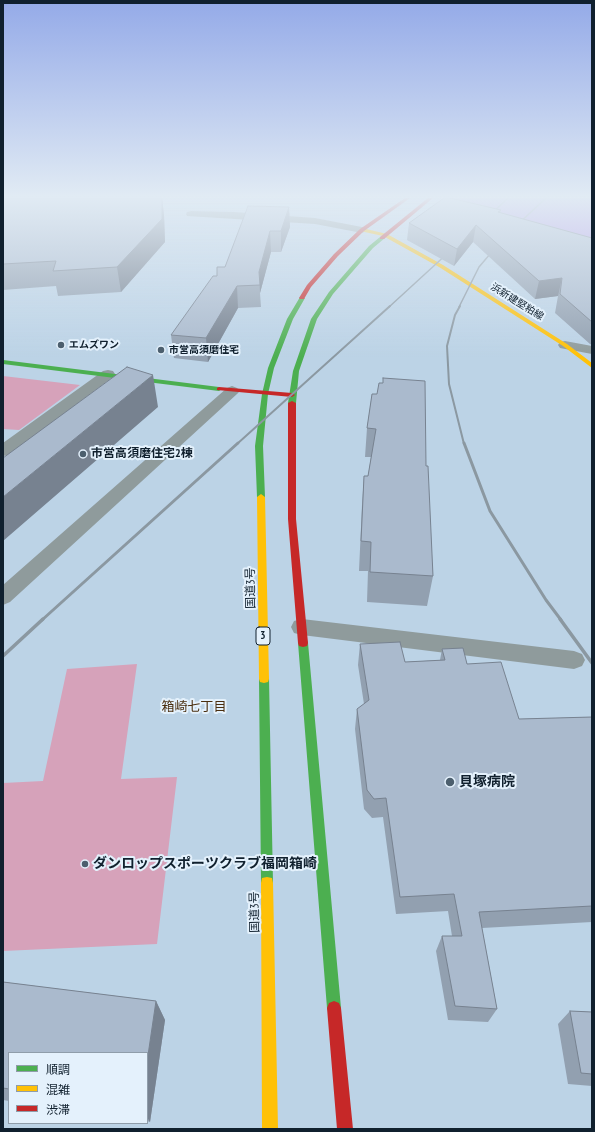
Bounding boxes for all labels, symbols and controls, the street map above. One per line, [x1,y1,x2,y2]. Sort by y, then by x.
street label: 浜新建堅粕線 [488,281,546,323]
place label: エムズワン [69,339,119,351]
marker: エムズワン [56,340,66,350]
place label: 市営高須磨住宅 [169,344,239,356]
marker: 市営高須磨住宅 [156,345,166,355]
place label: 市営高須磨住宅2棟 [91,447,193,461]
marker: 市営高須磨住宅2棟 [78,449,88,459]
street label: 国道3号 [243,567,259,609]
road number: 3 [256,627,270,645]
district label: 箱崎七丁目 [162,699,226,715]
place label: 貝塚病院 [459,774,515,790]
marker: 貝塚病院 [444,776,456,788]
place label: ダンロップスポーツクラブ福岡箱崎 [93,856,317,872]
marker: ダンロップスポーツクラブ福岡箱崎 [80,859,90,869]
street label: 国道3号 [247,891,263,933]
legend [8,1052,148,1124]
text: 順調 [46,1062,70,1077]
text: 混雑 [46,1082,70,1097]
text: 渋滞 [46,1102,70,1117]

